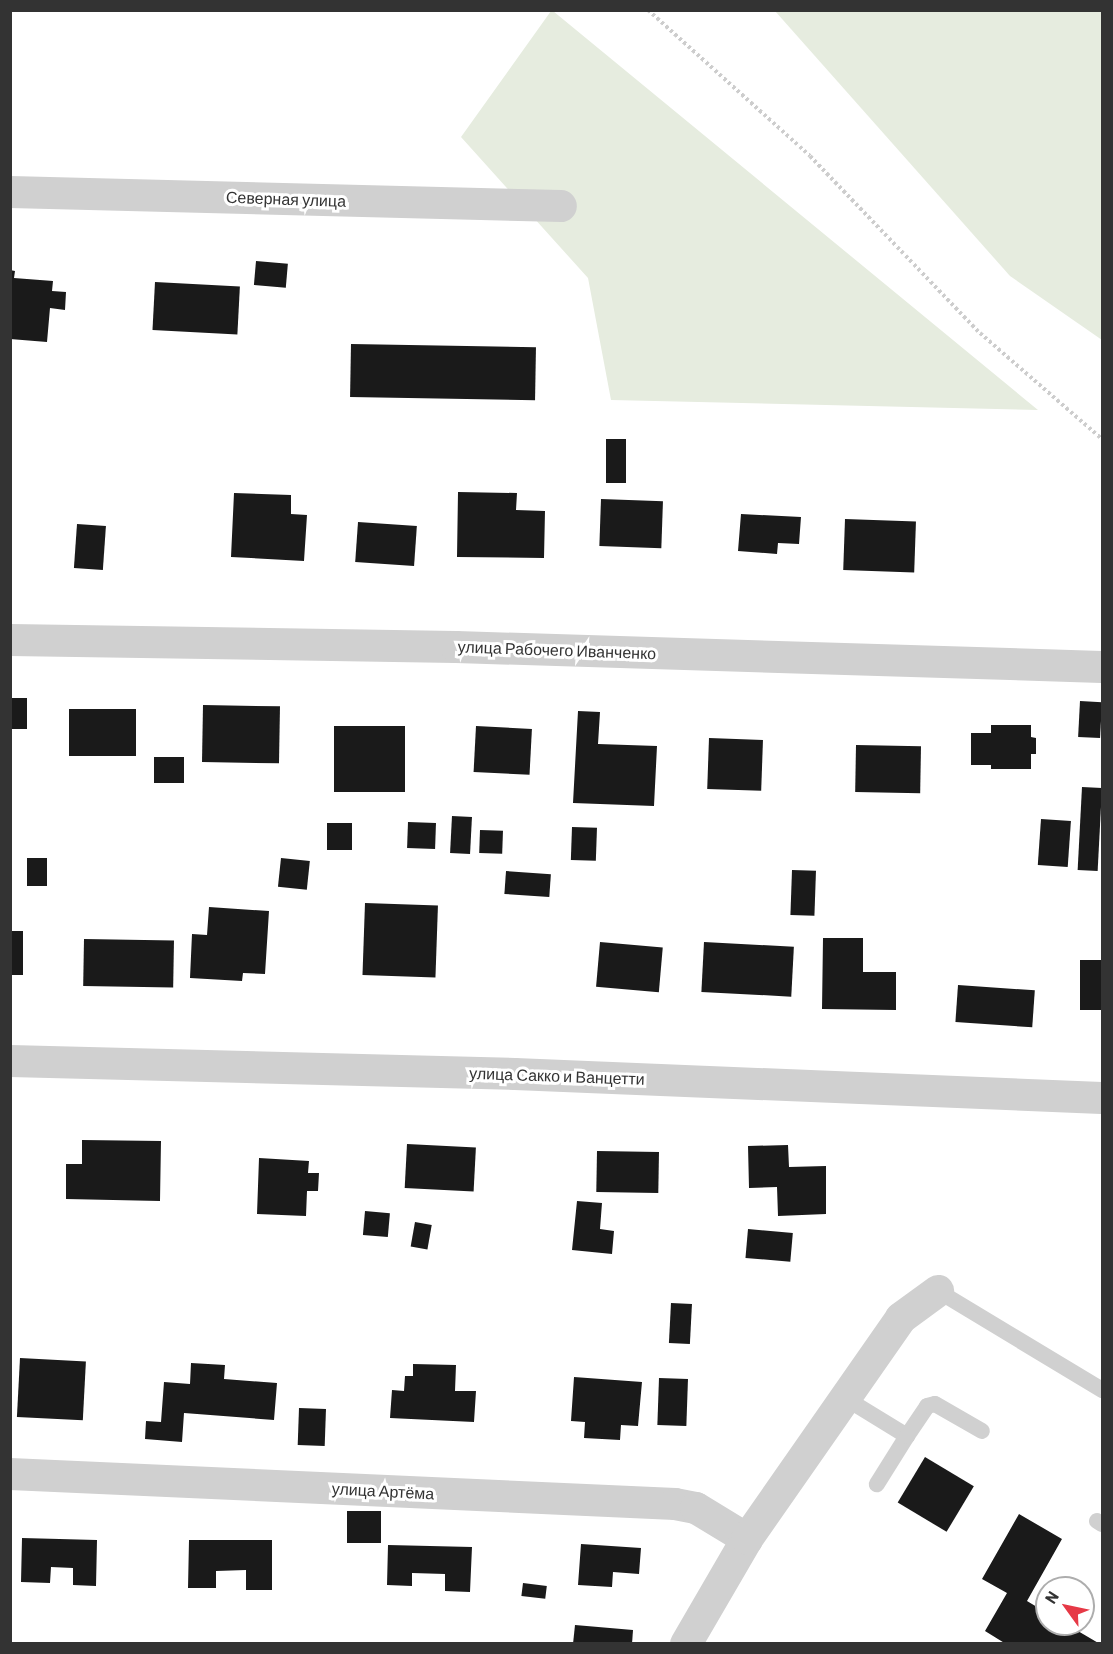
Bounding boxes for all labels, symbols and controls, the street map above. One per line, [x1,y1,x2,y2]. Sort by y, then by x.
street label: Северная улица [226,187,346,211]
street label: улица Рабочего Иванченко [457,637,657,663]
street label: улица Сакко и Ванцетти [469,1063,645,1089]
street label: улица Артёма [331,1479,435,1503]
north arrow [1035,1576,1095,1636]
text: N [1040,1587,1062,1607]

